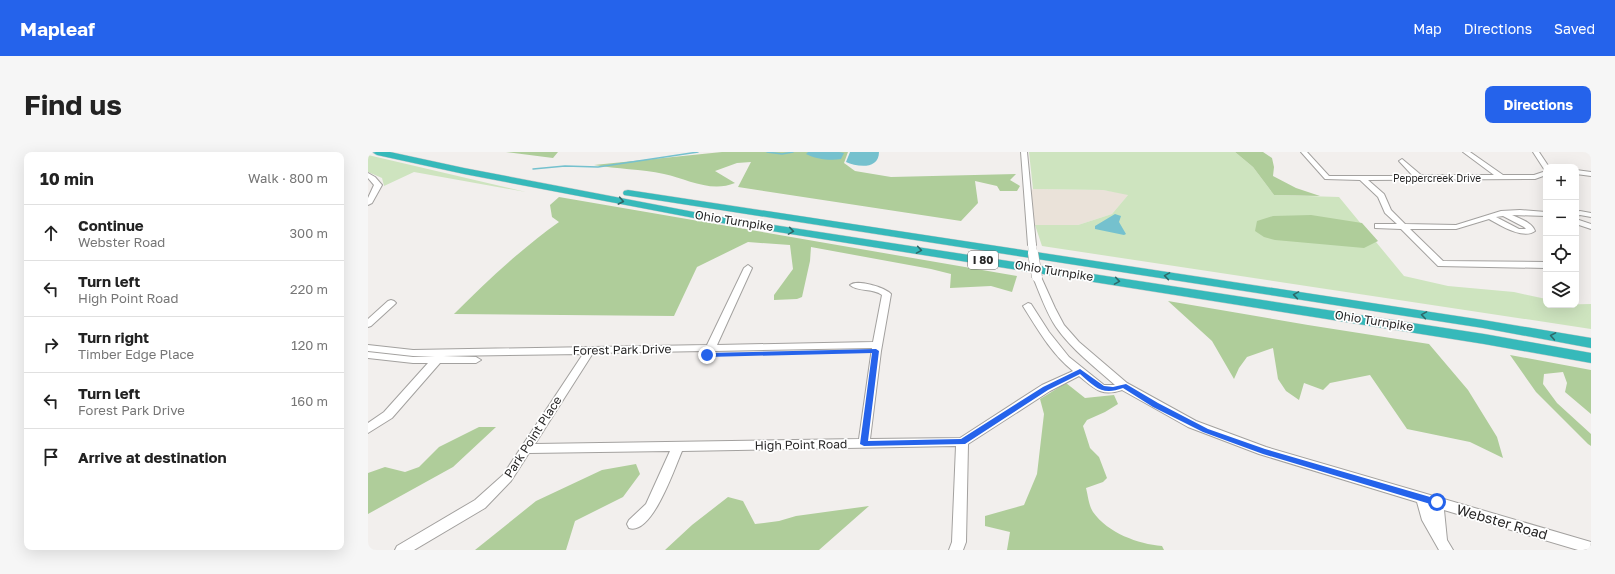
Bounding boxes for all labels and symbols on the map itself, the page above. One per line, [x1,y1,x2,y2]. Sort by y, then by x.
street label: Peppercreek Drive [1393,172,1481,184]
one-way arrow [618,197,624,205]
street label: Ohio Turnpike [694,207,775,234]
one-way arrow [787,226,794,235]
one-way arrow [916,246,922,254]
road number: I 80 [968,251,998,269]
street label: Ohio Turnpike [1014,257,1095,284]
one-way arrow [1164,272,1170,281]
one-way arrow [1114,276,1120,285]
one-way arrow [1293,291,1299,300]
street label: Ohio Turnpike [1334,307,1415,334]
one-way arrow [1421,311,1427,320]
one-way arrow [1549,333,1556,341]
street label: Forest Park Drive [573,341,671,358]
route end [698,346,716,364]
street label: Park Point Place [501,393,565,480]
street label: High Point Road [755,436,847,453]
route start [1428,493,1446,511]
street label: Webster Road [1455,500,1550,543]

